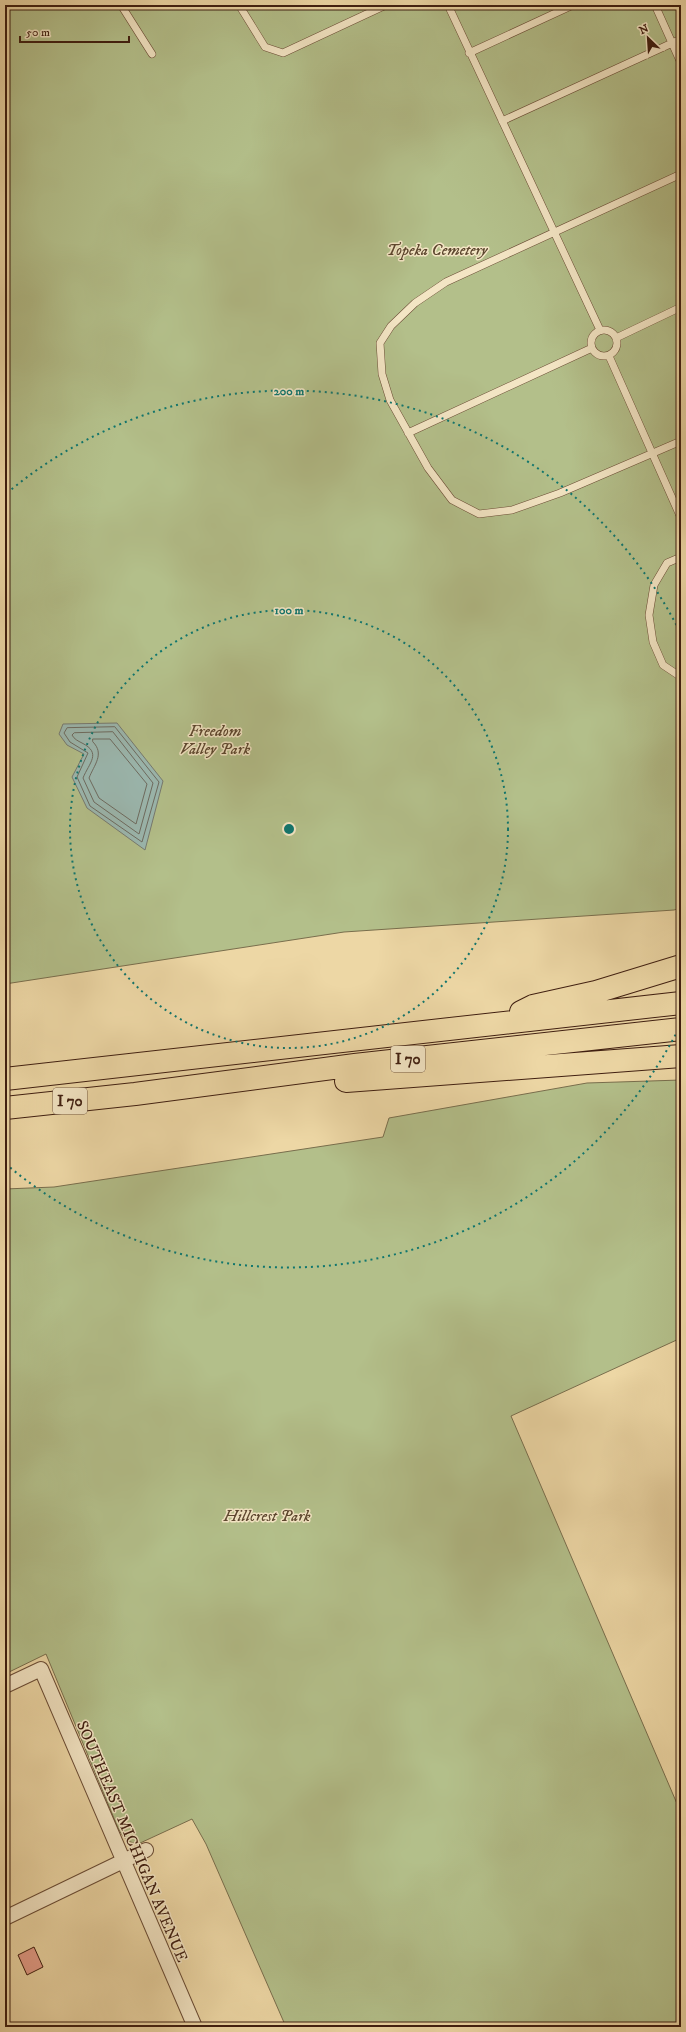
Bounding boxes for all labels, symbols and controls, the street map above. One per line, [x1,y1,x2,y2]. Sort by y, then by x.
scale bar [20,18,129,44]
north arrow [628,18,668,58]
text: N [637,22,651,38]
text: 50 m [26,25,50,40]
park label: Topeka Cemetery [387,240,489,260]
text: 200 m [274,384,304,399]
text: 100 m [275,603,303,618]
park label: Freedom Valley Park [180,721,250,759]
centre of rings [282,822,296,836]
road number: I 70 [391,1046,425,1072]
road number: I 70 [53,1088,87,1114]
park label: Hillcrest Park [222,1506,311,1526]
street label: SOUTHEAST MICHIGAN AVENUE [72,1718,192,1965]

